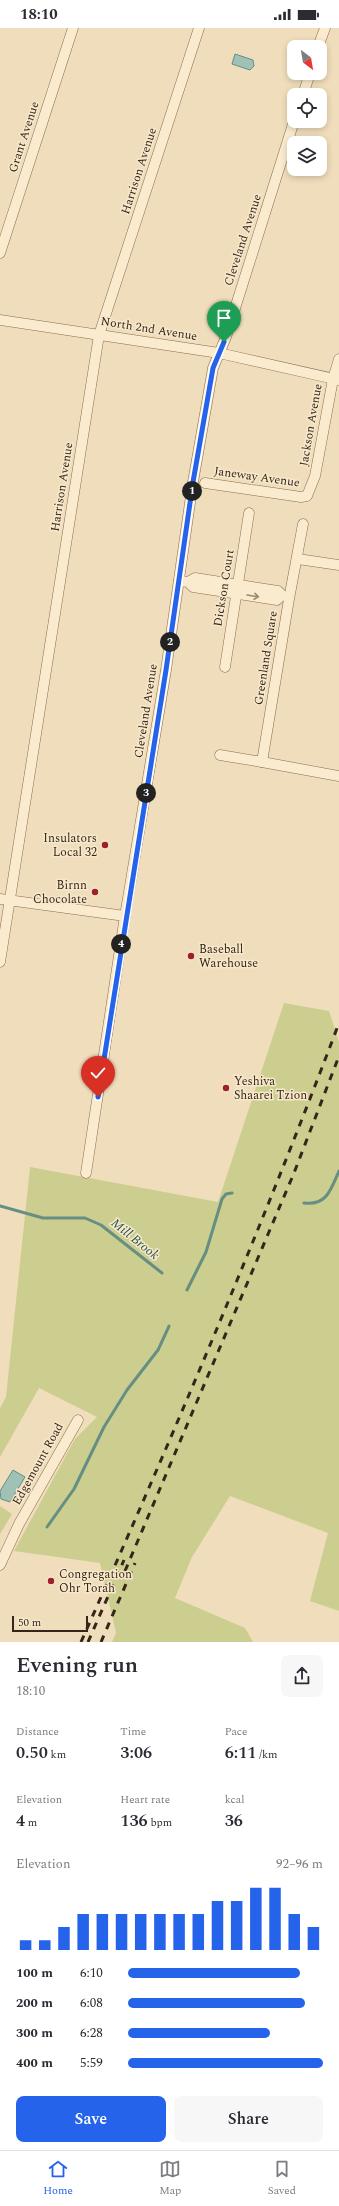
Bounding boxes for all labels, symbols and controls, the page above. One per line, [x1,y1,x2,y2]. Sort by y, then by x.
text: 18:10 [20,3,58,26]
north arrow [287,40,327,80]
map controls [287,40,327,176]
button: locate [287,88,327,128]
street label: Grant Avenue [4,99,44,175]
street label: Harrison Avenue [116,125,162,217]
button: layers [287,136,327,176]
street label: Cleveland Avenue [219,192,267,288]
pin [207,301,241,342]
icon: arrive [213,307,235,329]
street label: North 2nd Avenue [99,312,199,346]
street label: Jackson Avenue [294,382,328,468]
street label: Harrison Avenue [46,441,78,533]
street label: Janeway Avenue [213,462,301,492]
pin: 1 [182,481,202,501]
text: 1 [189,482,195,499]
street label: Dickson Court [209,548,239,628]
one-way arrow [246,592,259,600]
street label: Greenland Square [249,609,283,706]
pin: 2 [160,632,180,652]
text: 2 [167,633,173,650]
street label: Cleveland Avenue [129,662,163,760]
pin: 3 [136,783,156,803]
text: 3 [143,784,149,801]
place label: Insulators Local 32 [43,829,97,862]
marker: Insulators Local 32 [100,840,110,850]
place label: Birnn Chocolate [33,876,87,909]
marker: Birnn Chocolate [90,887,100,897]
pin: 4 [111,934,131,954]
text: 4 [118,935,124,952]
place label: Baseball Warehouse [199,940,258,973]
marker: Baseball Warehouse [186,951,196,961]
pin [81,1056,115,1097]
icon: check [87,1062,109,1084]
place label: Yeshiva Shaarei Tzion [234,1072,307,1105]
marker: Yeshiva Shaarei Tzion [221,1083,231,1093]
water label: Mill Brook [107,1213,163,1265]
street label: Edgemount Road [7,1419,69,1509]
place label: Congregation Ohr Torah [59,1565,132,1598]
marker: Congregation Ohr Torah [46,1576,56,1586]
scale bar [12,1614,88,1633]
text: 50 m [18,1614,41,1631]
text: Evening run [16,1649,138,1682]
button: share [281,1655,323,1697]
text: 18:10 [16,1681,45,1701]
text: Distance [16,1723,59,1740]
text: Time [120,1723,146,1740]
text: Pace [225,1723,247,1740]
text: 0.50 [16,1740,48,1766]
text: 3:06 [120,1740,152,1766]
text: 6:11 [225,1740,256,1766]
text: km [48,1746,66,1763]
text: /km [256,1746,278,1763]
text: Elevation [16,1791,62,1808]
text: Heart rate [120,1791,170,1808]
text: kcal [225,1791,244,1808]
text: 4 [16,1808,25,1834]
text: 136 [120,1808,148,1834]
text: 36 [225,1808,243,1834]
text: m [25,1814,37,1831]
text: bpm [148,1814,172,1831]
text: Elevation [16,1854,70,1874]
text: 92–96 m [276,1854,323,1874]
text: 100 m [16,1963,53,1983]
text: 6:10 [80,1963,103,1983]
text: 200 m [16,1993,53,2013]
text: 6:08 [80,1993,103,2013]
text: 300 m [16,2023,53,2043]
text: 6:28 [80,2023,103,2043]
text: 400 m [16,2053,53,2073]
text: 5:59 [80,2053,103,2073]
button: Save [16,2096,166,2142]
button: Share [174,2096,323,2142]
tab: Home [43,2158,73,2199]
tab: Map [159,2158,181,2199]
tab: Saved [268,2158,296,2199]

